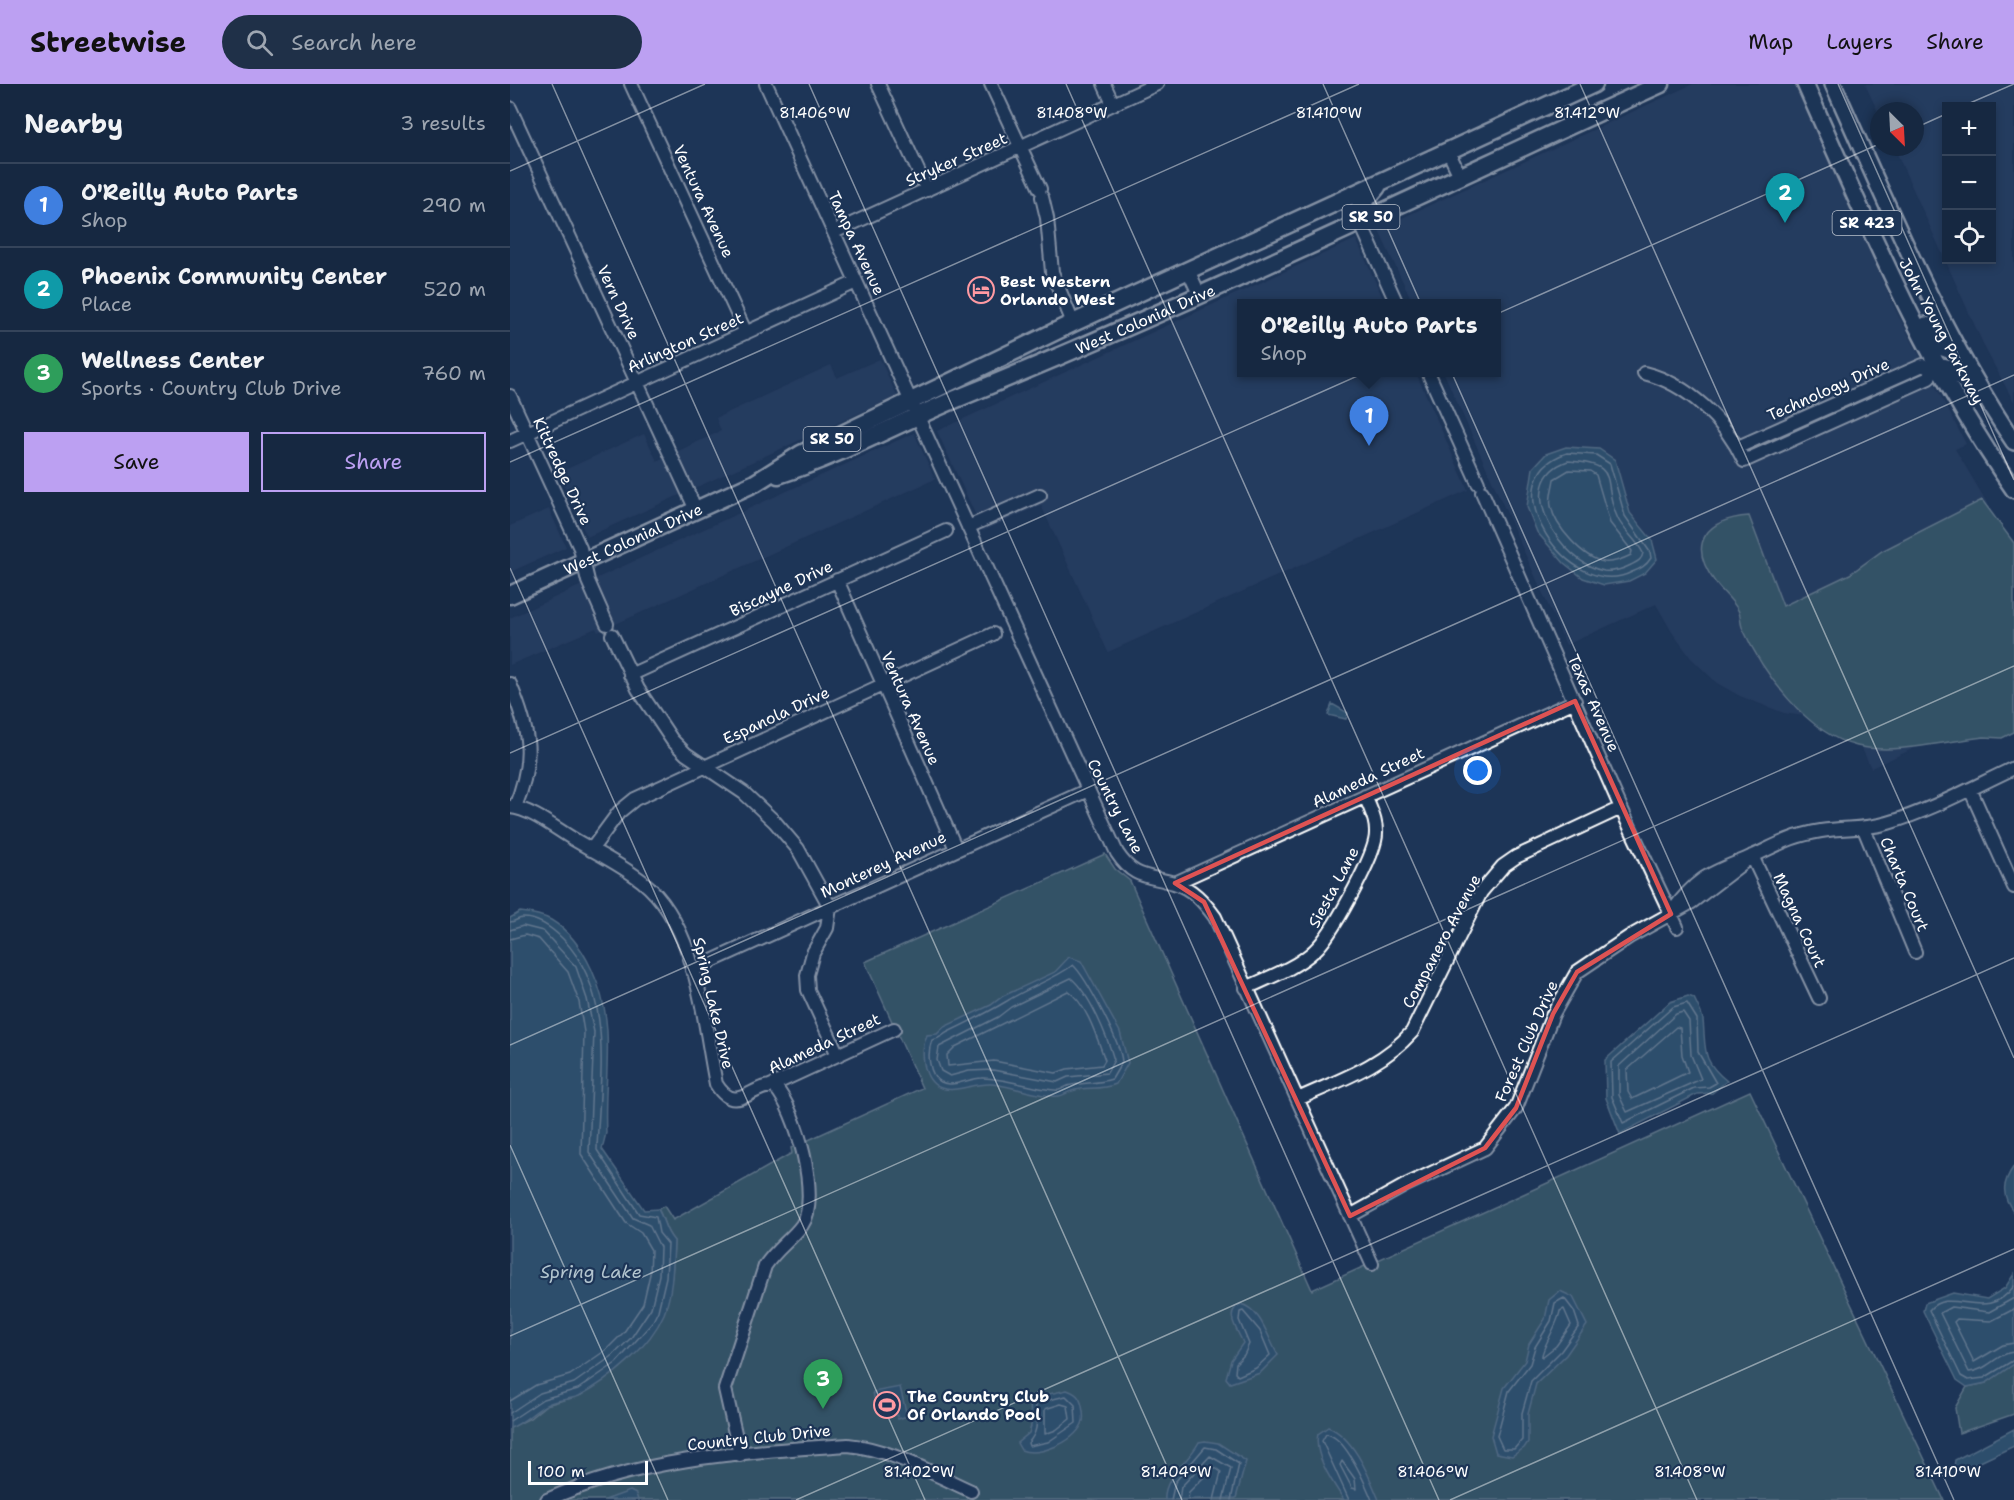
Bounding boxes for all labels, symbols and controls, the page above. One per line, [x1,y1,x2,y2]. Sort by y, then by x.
search box [222,15,642,69]
text: Streetwise [30,23,186,61]
icon: search [243,26,276,59]
text: Search here [291,28,417,57]
text: Map [1748,28,1793,56]
text: Layers [1826,28,1893,56]
text: Share [1926,28,1984,56]
north arrow [1870,102,1924,156]
map controls [1942,102,1996,264]
button: + [1942,102,1996,156]
text: 81.406°W [779,103,851,123]
text: 81.408°W [1036,103,1108,123]
text: 81.410°W [1296,103,1362,123]
text: 81.412°W [1554,103,1620,123]
text: Nearby [24,106,123,141]
text: 3 results [400,110,486,136]
street label: Stryker Street [902,128,1010,191]
street label: Ventura Avenue [668,141,739,261]
button: − [1942,156,1996,210]
pin: 2 [1766,174,1804,223]
text: O'Reilly Auto Parts [81,178,298,207]
street label: Tampa Avenue [823,188,890,299]
text: 1 [39,192,48,218]
text: 290 m [421,192,486,218]
road number: SR 50 [1342,205,1400,229]
text: Shop [81,207,128,233]
button: locate [1942,210,1996,264]
road number: SR 423 [1832,211,1902,235]
street label: John Young Parkway [1894,255,1989,408]
text: Phoenix Community Center [81,262,387,291]
street label: Vern Drive [592,262,645,343]
place label: Best Western Orlando West [1000,271,1115,310]
hotel icon: Best Western Orlando West [966,275,996,305]
text: 2 [37,276,51,302]
text: 520 m [423,276,486,302]
street label: West Colonial Drive [1072,280,1219,359]
text: Place [81,291,132,317]
popup [1237,299,1501,377]
street label: Arlington Street [624,307,747,378]
text: O'Reilly Auto Parts [1260,311,1478,340]
text: Shop [1260,340,1307,366]
text: Wellness Center [81,346,265,375]
street label: Technology Drive [1764,353,1893,426]
text: 3 [37,360,51,386]
text: 760 m [421,360,486,386]
text: Sports · Country Club Drive [81,375,342,401]
pin: 1 [1350,396,1388,446]
street label: Kittredge Drive [528,414,597,529]
road number: SR 50 [804,427,860,451]
button: Save [24,432,249,492]
button: Share [261,432,486,492]
street label: West Colonial Drive [560,498,706,580]
street label: Biscayne Drive [726,555,836,622]
street label: Ventura Avenue [876,648,945,768]
street label: Texas Avenue [1563,651,1624,755]
street label: Espanola Drive [720,682,833,749]
street label: Alameda Street [1309,742,1428,813]
street label: Country Lane [1083,755,1148,857]
your location [1463,756,1492,785]
street label: Monterey Avenue [817,826,949,903]
street label: Charta Court [1875,834,1934,935]
street label: Siesta Lane [1303,843,1364,931]
street label: Magna Court [1768,869,1831,971]
street label: Companero Avenue [1397,871,1486,1012]
street label: Spring Lake Drive [688,935,739,1071]
street label: Forest Club Drive [1490,977,1563,1105]
street label: Alameda Street [765,1008,884,1079]
water label: Spring Lake [540,1260,642,1284]
pin: 3 [804,1360,842,1409]
place label: The Country Club Of Orlando Pool [907,1386,1049,1425]
sports icon: The Country Club Of Orlando Pool [872,1390,902,1420]
street label: Country Club Drive [686,1420,832,1455]
scale bar [528,1458,648,1486]
text: 100 m [537,1461,585,1482]
text: 81.402°W [884,1462,954,1482]
text: 81.404°W [1140,1462,1212,1482]
text: 81.406°W [1397,1462,1469,1482]
text: 81.408°W [1654,1462,1726,1482]
text: 81.410°W [1915,1462,1981,1482]

